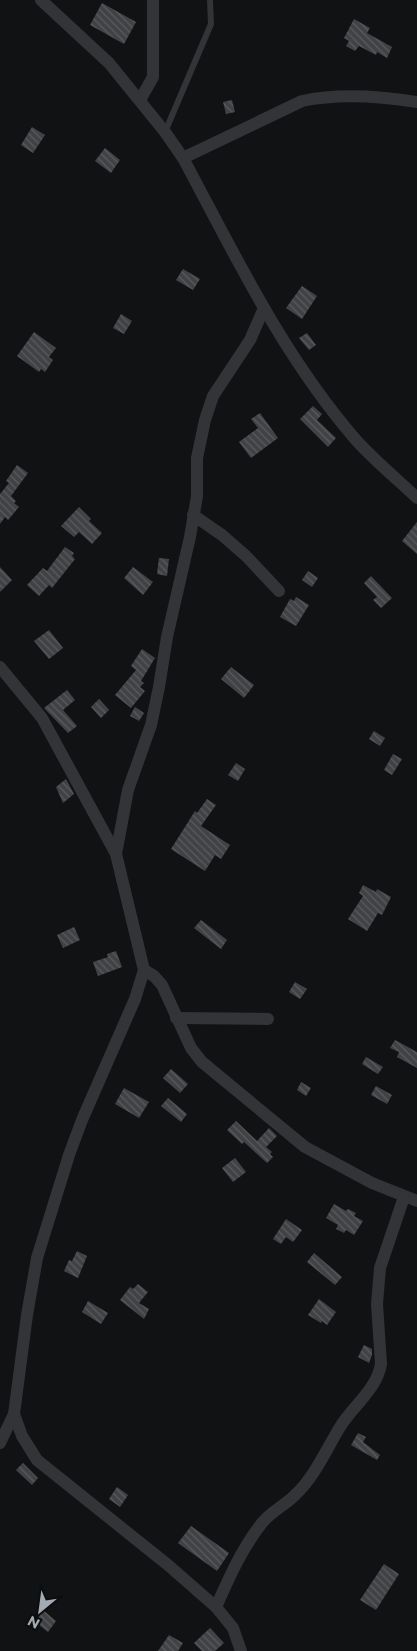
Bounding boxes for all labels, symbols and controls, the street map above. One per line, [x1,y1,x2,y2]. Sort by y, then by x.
north arrow [15,1586,65,1636]
text: N [24,1612,43,1633]

